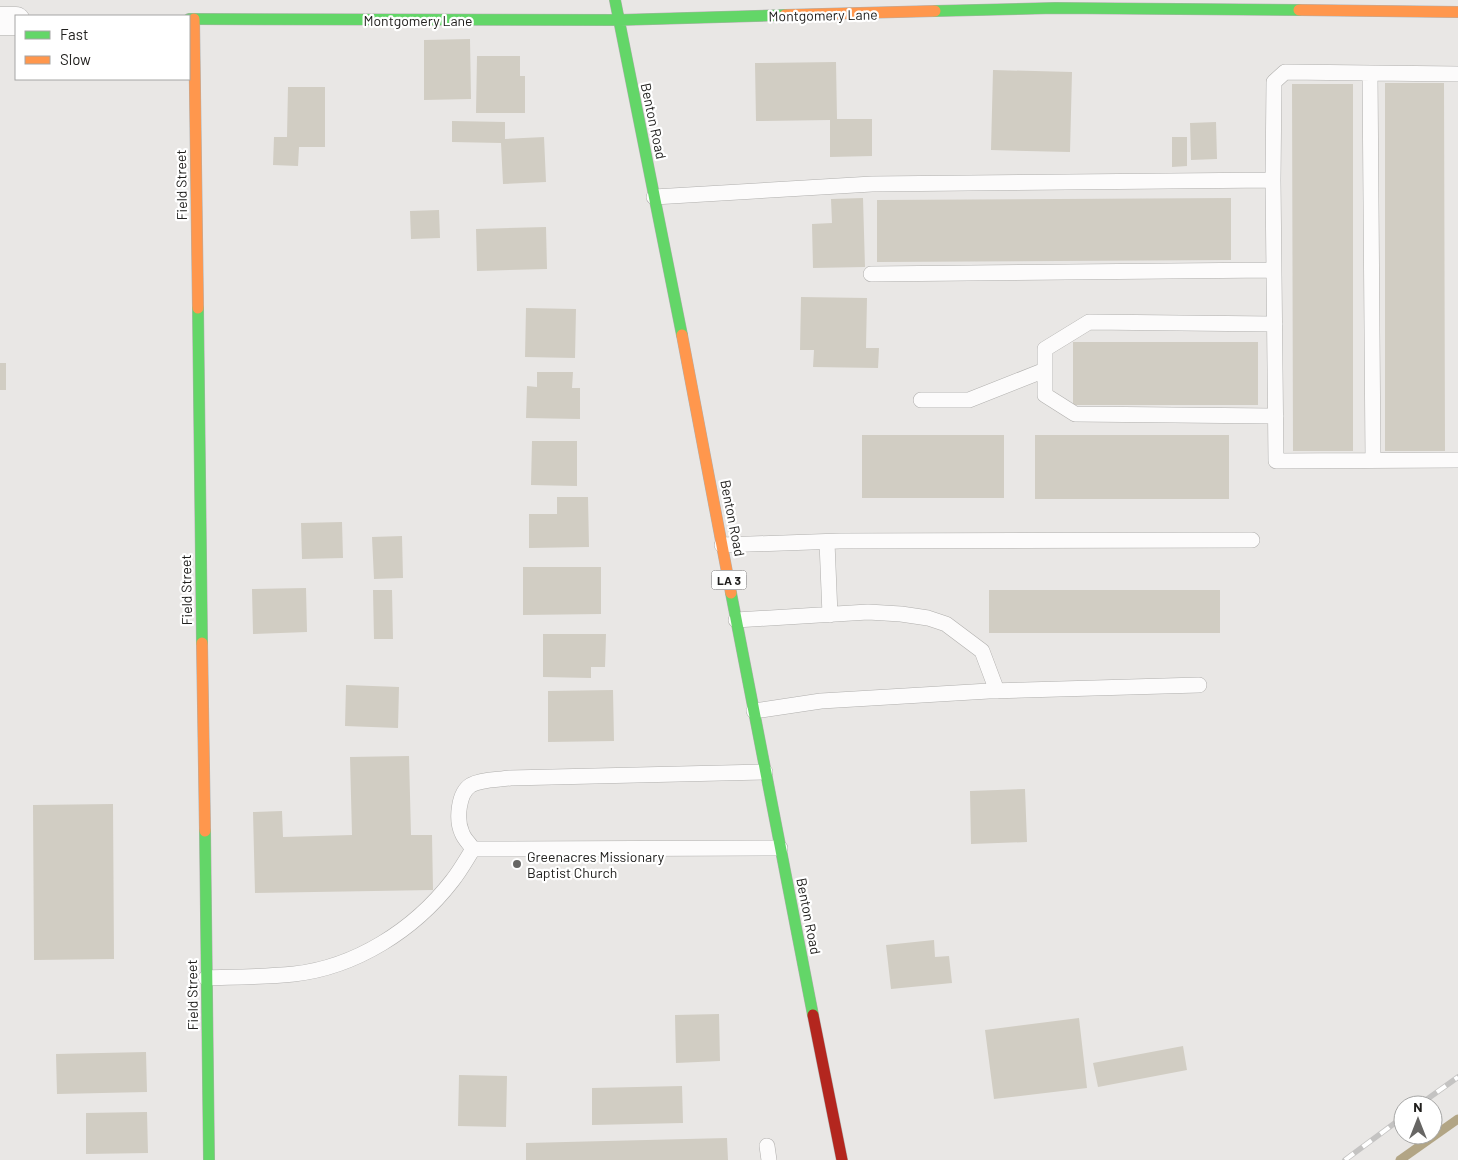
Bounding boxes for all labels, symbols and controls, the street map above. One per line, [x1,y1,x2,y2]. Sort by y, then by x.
street label: Montgomery Lane [768,6,878,24]
street label: Montgomery Lane [363,12,473,29]
legend [15,15,190,80]
text: Fast [60,25,88,43]
text: Slow [60,50,91,68]
street label: Benton Road [638,81,670,161]
street label: Field Street [172,149,190,221]
street label: Benton Road [717,478,749,558]
street label: Field Street [177,554,195,626]
road number: LA 3 [712,570,746,590]
place label: Greenacres Missionary Baptist Church [527,848,665,881]
marker: Greenacres Missionary Baptist Church [511,858,523,870]
street label: Benton Road [793,876,825,956]
street label: Field Street [183,959,201,1031]
north arrow [1393,1095,1443,1145]
text: N [1413,1098,1423,1115]

